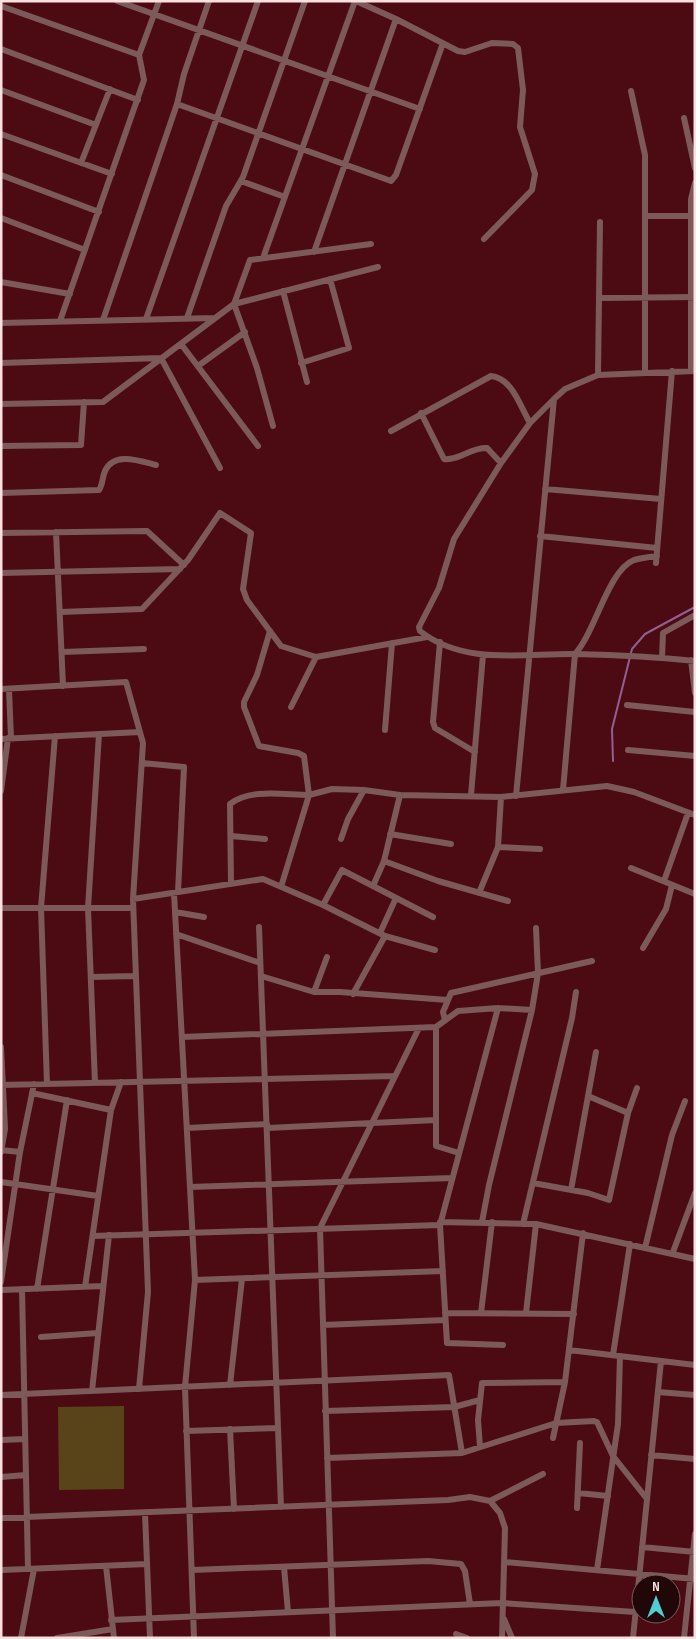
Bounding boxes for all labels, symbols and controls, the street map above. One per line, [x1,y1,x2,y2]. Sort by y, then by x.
north arrow [631,1574,681,1624]
text: N [652,1578,660,1595]

